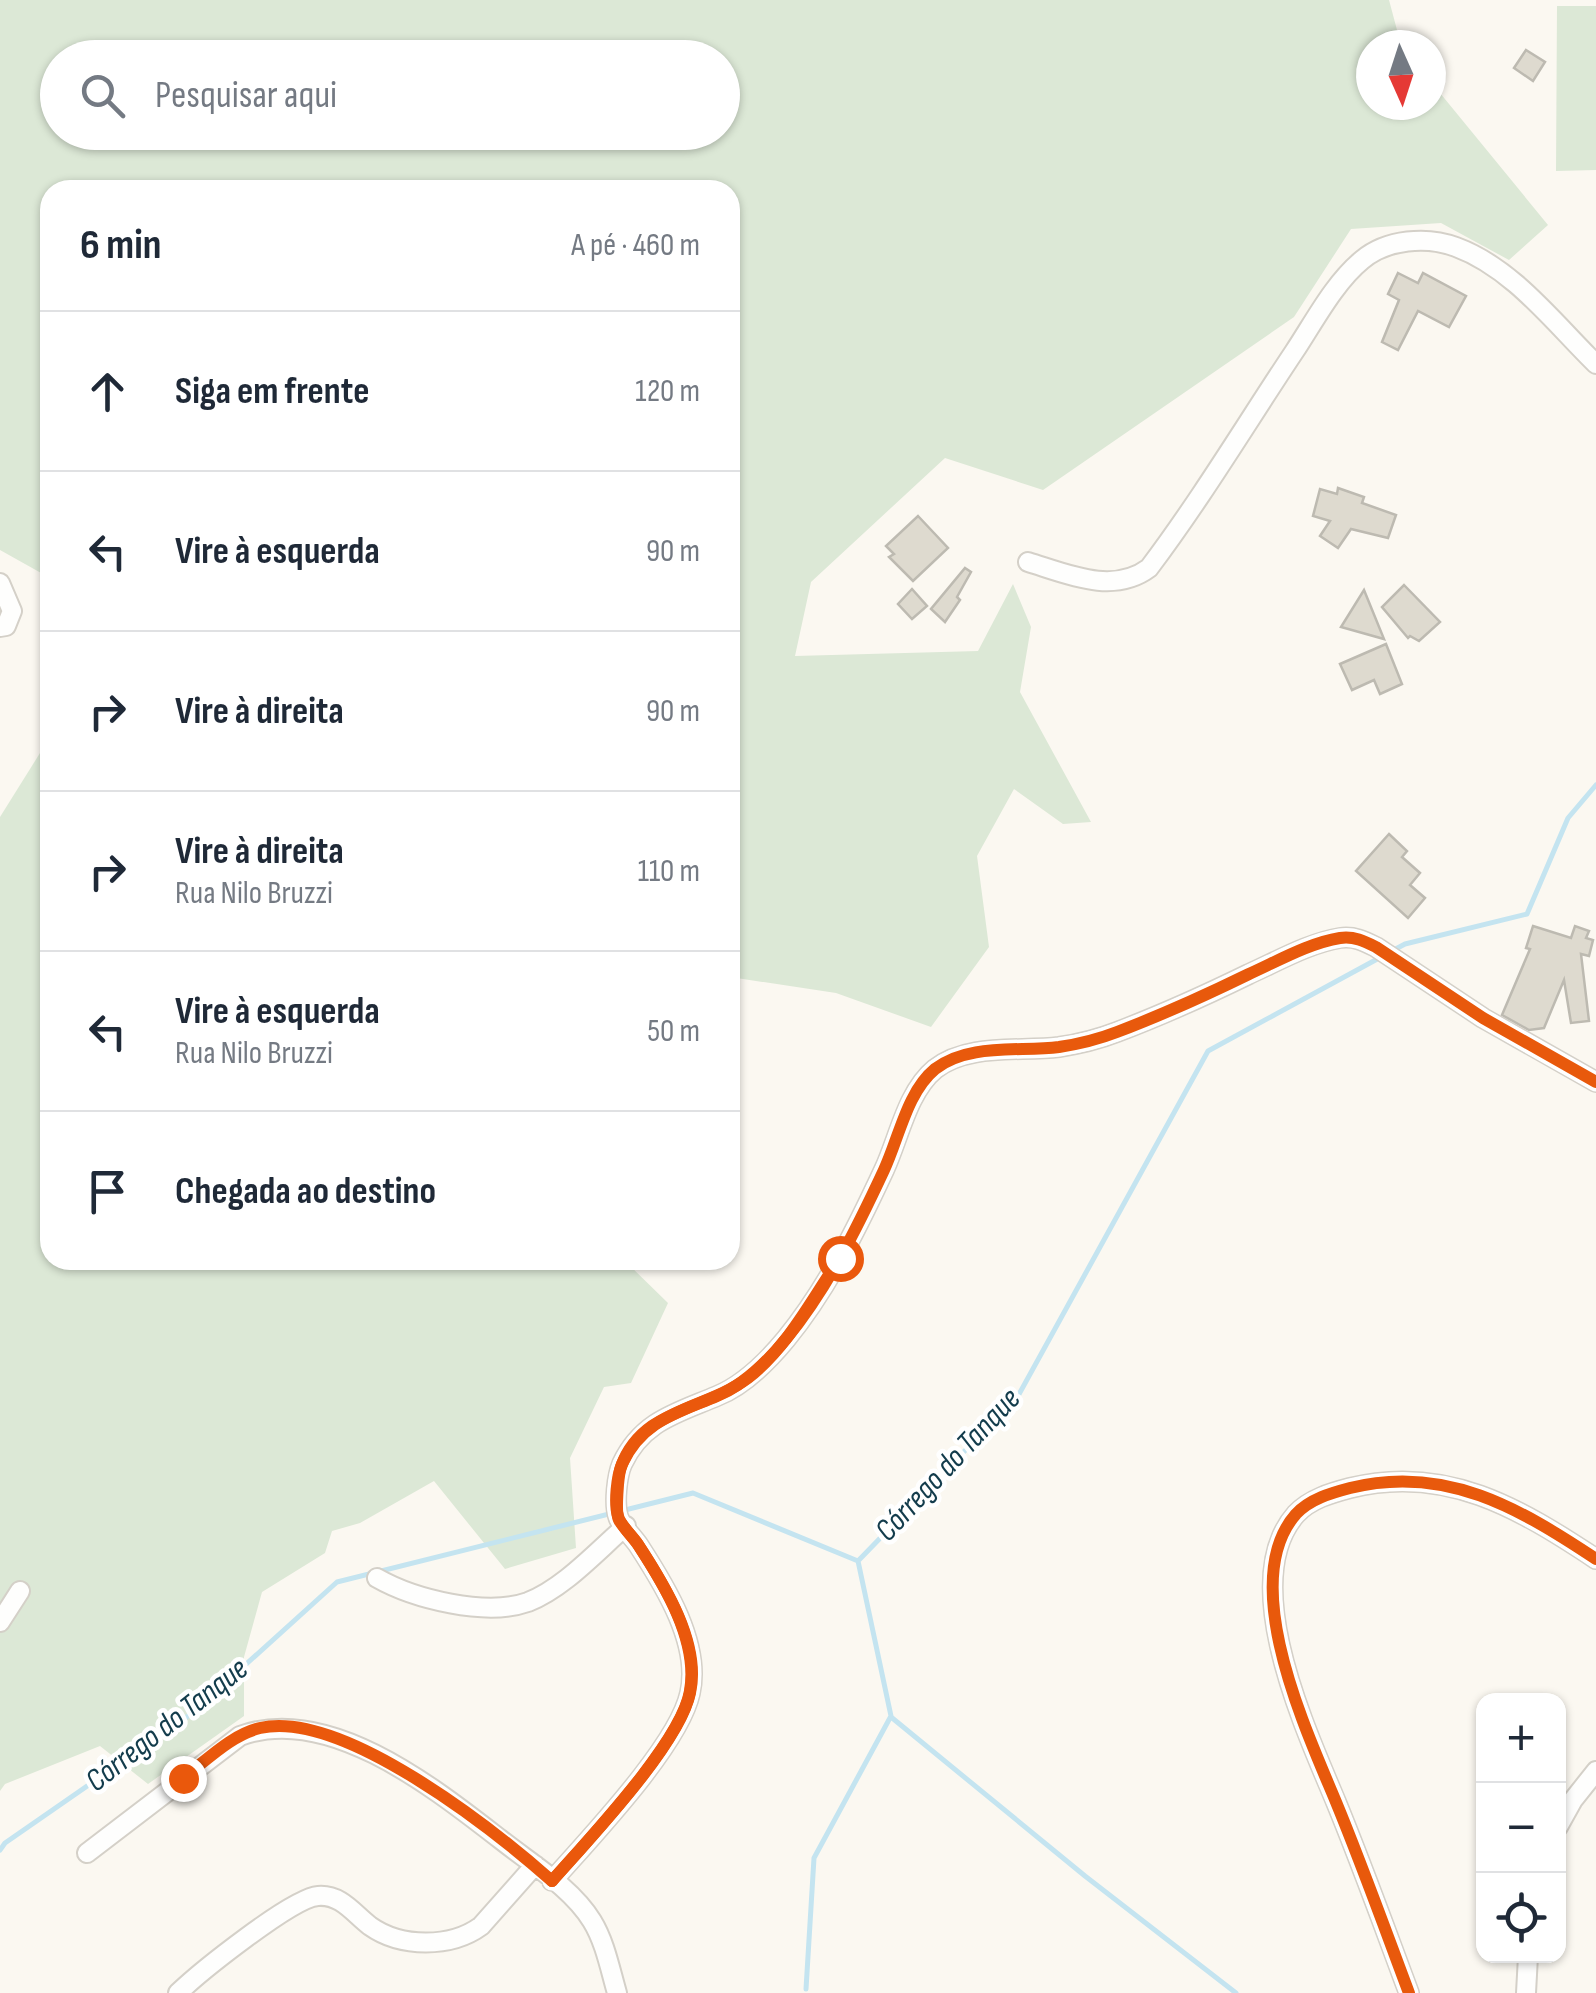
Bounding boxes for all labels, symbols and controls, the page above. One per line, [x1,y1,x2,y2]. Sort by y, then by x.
north arrow [1356,30,1446,120]
search box [40,40,740,150]
icon: search [75,68,130,123]
text: Pesquisar aqui [155,73,337,118]
text: 6 min [80,220,161,271]
text: A pé · 460 m [571,226,700,265]
icon: ahead [80,364,135,419]
text: Siga em frente [175,369,369,414]
text: 120 m [635,372,700,411]
icon: left [80,524,135,579]
text: Vire à esquerda [175,529,380,574]
text: 90 m [646,532,700,571]
icon: right [80,684,135,739]
text: Vire à direita [175,689,344,734]
text: 90 m [646,692,700,731]
text: Vire à direita [175,829,344,874]
icon: right [80,844,135,899]
text: 110 m [638,852,700,891]
text: Rua Nilo Bruzzi [175,874,333,913]
text: Vire à esquerda [175,989,380,1034]
icon: left [80,1004,135,1059]
text: 50 m [647,1012,700,1051]
text: Rua Nilo Bruzzi [175,1034,333,1073]
icon: arrive [80,1164,135,1219]
text: Chegada ao destino [175,1169,436,1214]
route start [818,1236,864,1282]
water label: Córrego do Tanque [867,1380,1029,1550]
water label: Córrego do Tanque [78,1649,256,1801]
map controls [1476,1693,1566,1963]
button: + [1476,1693,1566,1783]
route end [161,1756,207,1802]
button: − [1476,1783,1566,1873]
button: locate [1476,1873,1566,1963]

